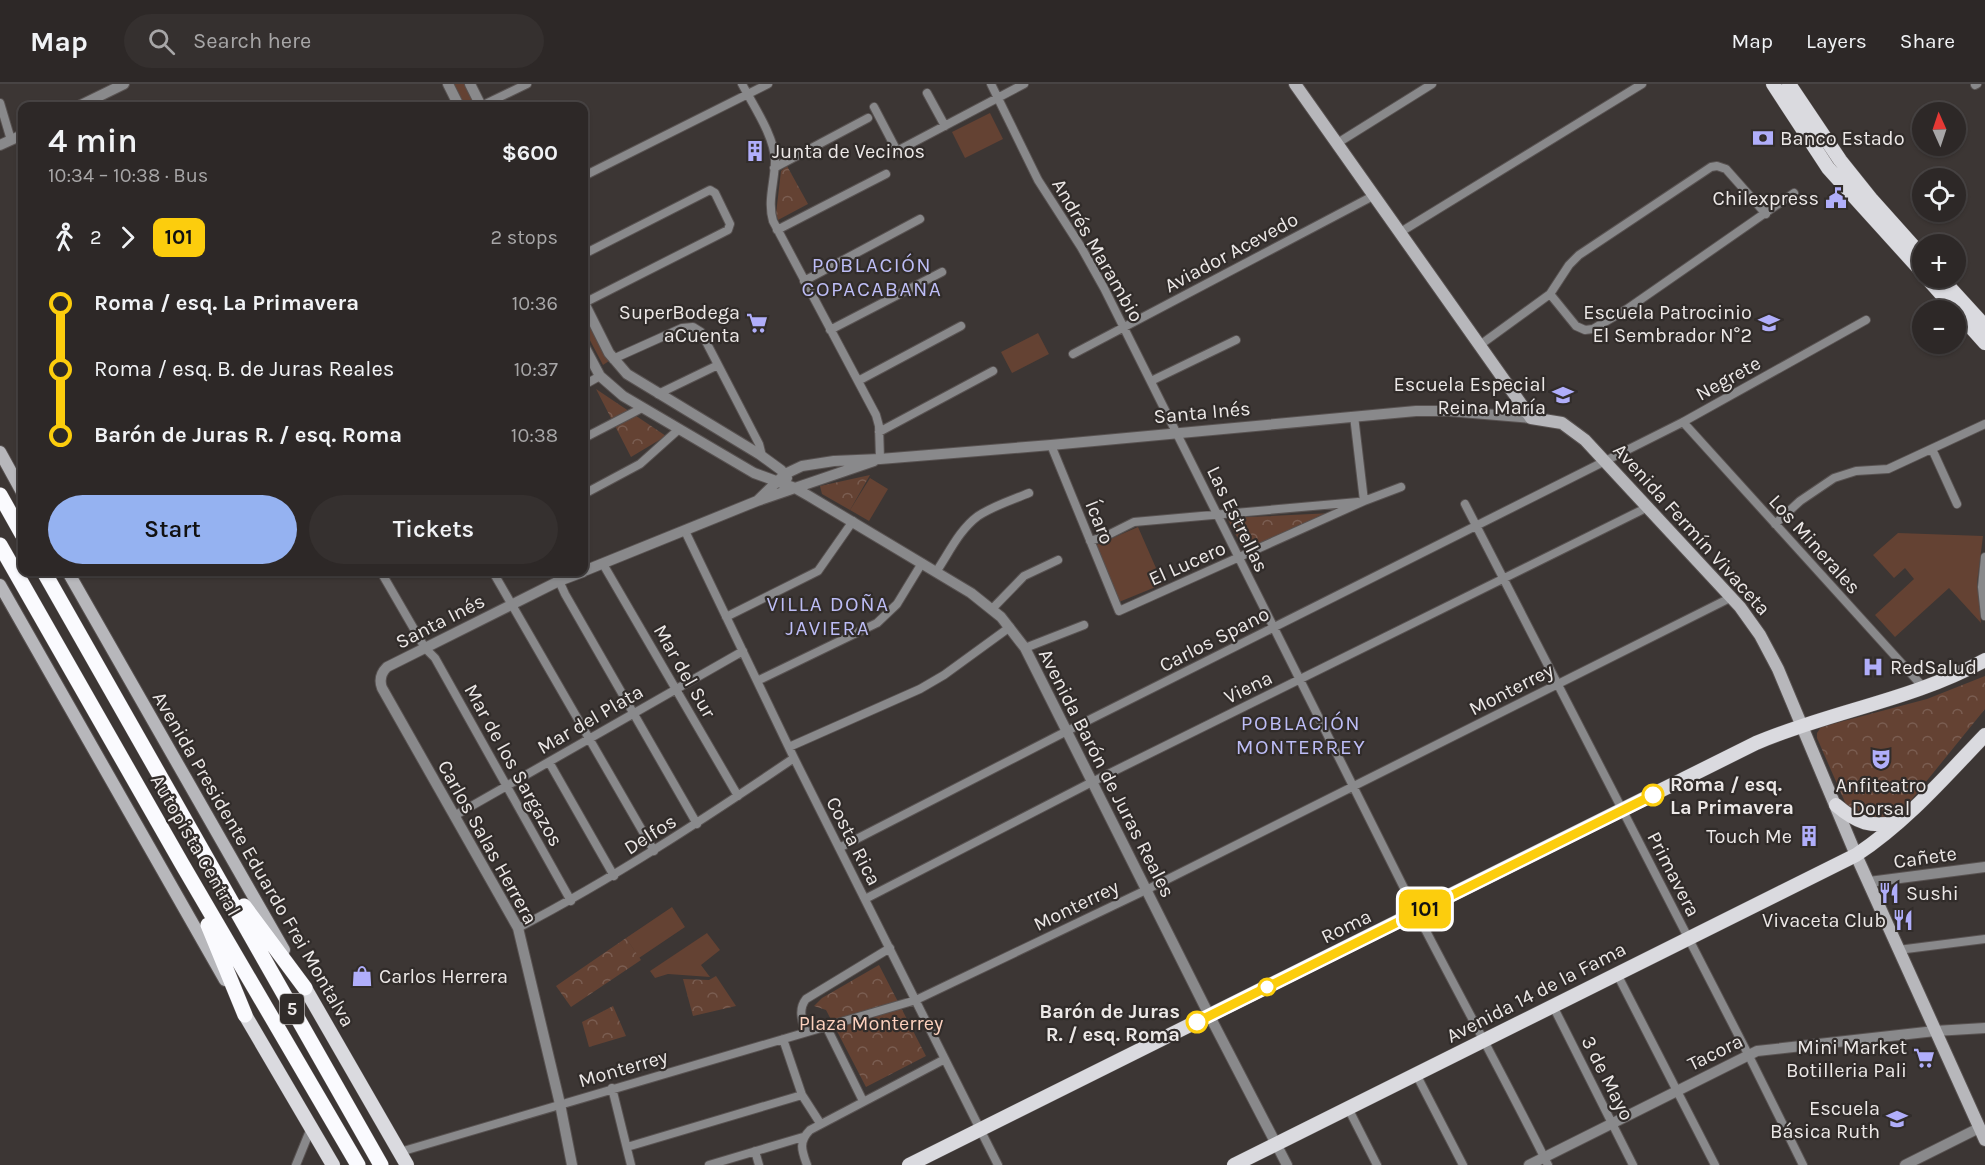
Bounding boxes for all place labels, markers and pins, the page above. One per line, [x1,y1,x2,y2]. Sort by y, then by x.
bank icon: Banco Estado [1751,126,1775,150]
place label: Banco Estado [1780,127,1905,150]
building icon: Junta de Vecinos [743,139,767,163]
place label: Junta de Vecinos [772,140,925,163]
public building icon: Chilexpress [1824,186,1848,210]
place label: Chilexpress [1712,187,1819,210]
place label: SuperBodega aCuenta [619,301,740,347]
place label: Escuela Patrocinio El Sembrador N°2 [1583,301,1752,347]
supermarket icon: SuperBodega aCuenta [745,311,769,335]
school or university icon: Escuela Patrocinio El Sembrador N°2 [1757,311,1781,335]
place label: Escuela Especial Reina María [1394,373,1546,419]
school or university icon: Escuela Especial Reina María [1551,383,1575,407]
hospital icon: RedSalud [1861,655,1885,679]
place label: RedSalud [1890,656,1977,679]
theatre icon: Anfiteatro Dorsal [1869,747,1893,771]
place label: Roma / esq. La Primavera [1670,773,1794,819]
place label: Anfiteatro Dorsal [1836,774,1926,820]
marker: Roma / esq. La Primavera [1642,784,1664,806]
building icon: Touch Me [1797,824,1821,848]
place label: Touch Me [1706,825,1792,848]
restaurant icon: Sushi [1877,881,1901,905]
place label: Sushi [1906,882,1959,905]
restaurant icon: Vivaceta Club [1891,908,1915,932]
place label: Vivaceta Club [1762,909,1886,932]
shop icon: Carlos Herrera [350,964,374,988]
place label: Carlos Herrera [379,965,508,988]
unlabelled marker [1258,978,1276,996]
place label: Barón de Juras R. / esq. Roma [1039,1000,1180,1046]
marker: Barón de Juras R. / esq. Roma [1186,1011,1208,1033]
place label: Mini Market Botilleria Pali [1786,1036,1907,1082]
supermarket icon: Mini Market Botilleria Pali [1912,1046,1936,1070]
place label: Escuela Básica Ruth [1770,1097,1880,1143]
school or university icon: Escuela Básica Ruth [1885,1107,1909,1131]

